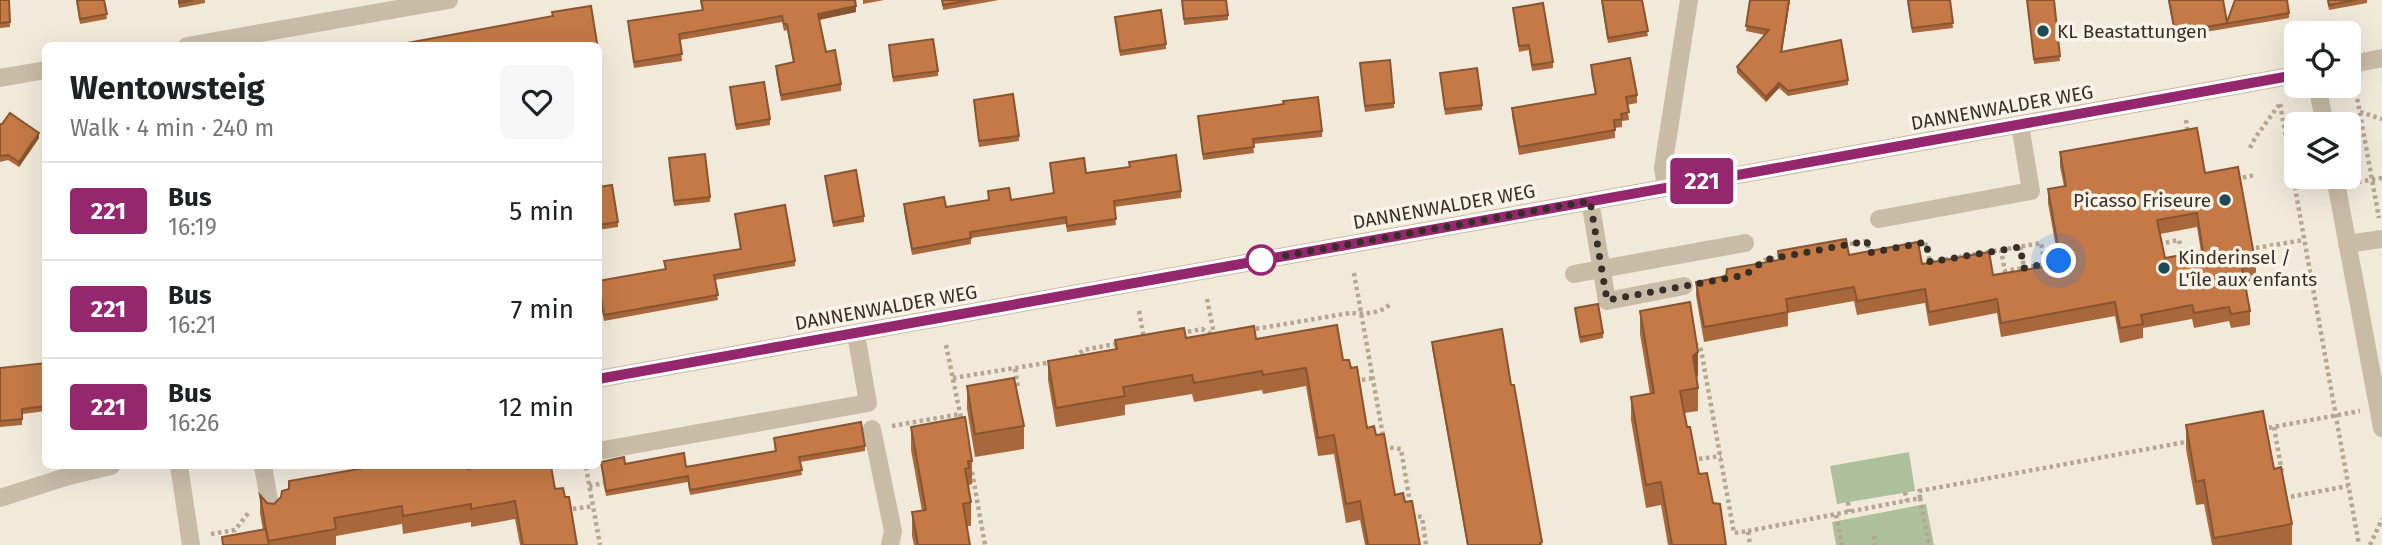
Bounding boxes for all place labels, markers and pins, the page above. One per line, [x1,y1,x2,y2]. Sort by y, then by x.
place label: KL Beastattungen [2057,20,2207,43]
marker: KL Beastattungen [2035,23,2051,39]
place label: Picasso Friseure [2073,189,2211,212]
marker: Picasso Friseure [2217,192,2233,208]
unlabelled marker [1246,245,1276,275]
place label: Kinderinsel / L'île aux enfants [2178,246,2317,291]
marker: Kinderinsel / L'île aux enfants [2156,260,2172,276]

